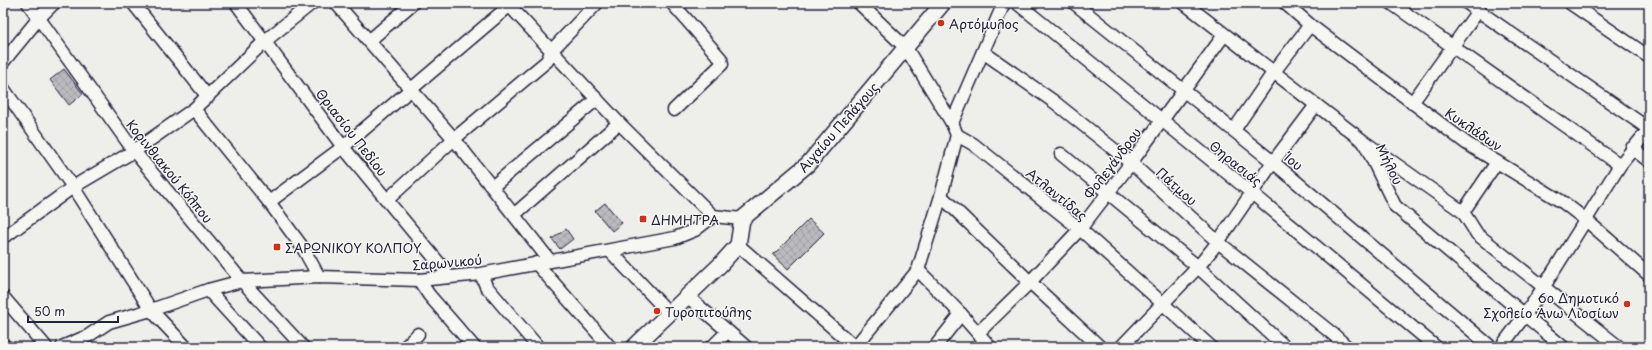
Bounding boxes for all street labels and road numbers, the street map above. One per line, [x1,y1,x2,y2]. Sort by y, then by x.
street label: Αιγαίου Πελάγους [793,78,883,176]
street label: Θριασίου Πεδίου [312,84,392,180]
street label: Κυκλάδων [1442,103,1506,155]
street label: Κορινθιακού Κόλπου [122,115,218,227]
street label: Φολεγάνδρου [1079,123,1145,203]
street label: Θηρασιάς [1206,136,1267,190]
street label: Μήλου [1372,140,1408,188]
street label: Ίου [1279,146,1307,174]
street label: Ατλαντίδας [1022,163,1092,225]
street label: Πάτμου [1152,163,1202,209]
street label: Σαρωνικού [411,249,483,275]

